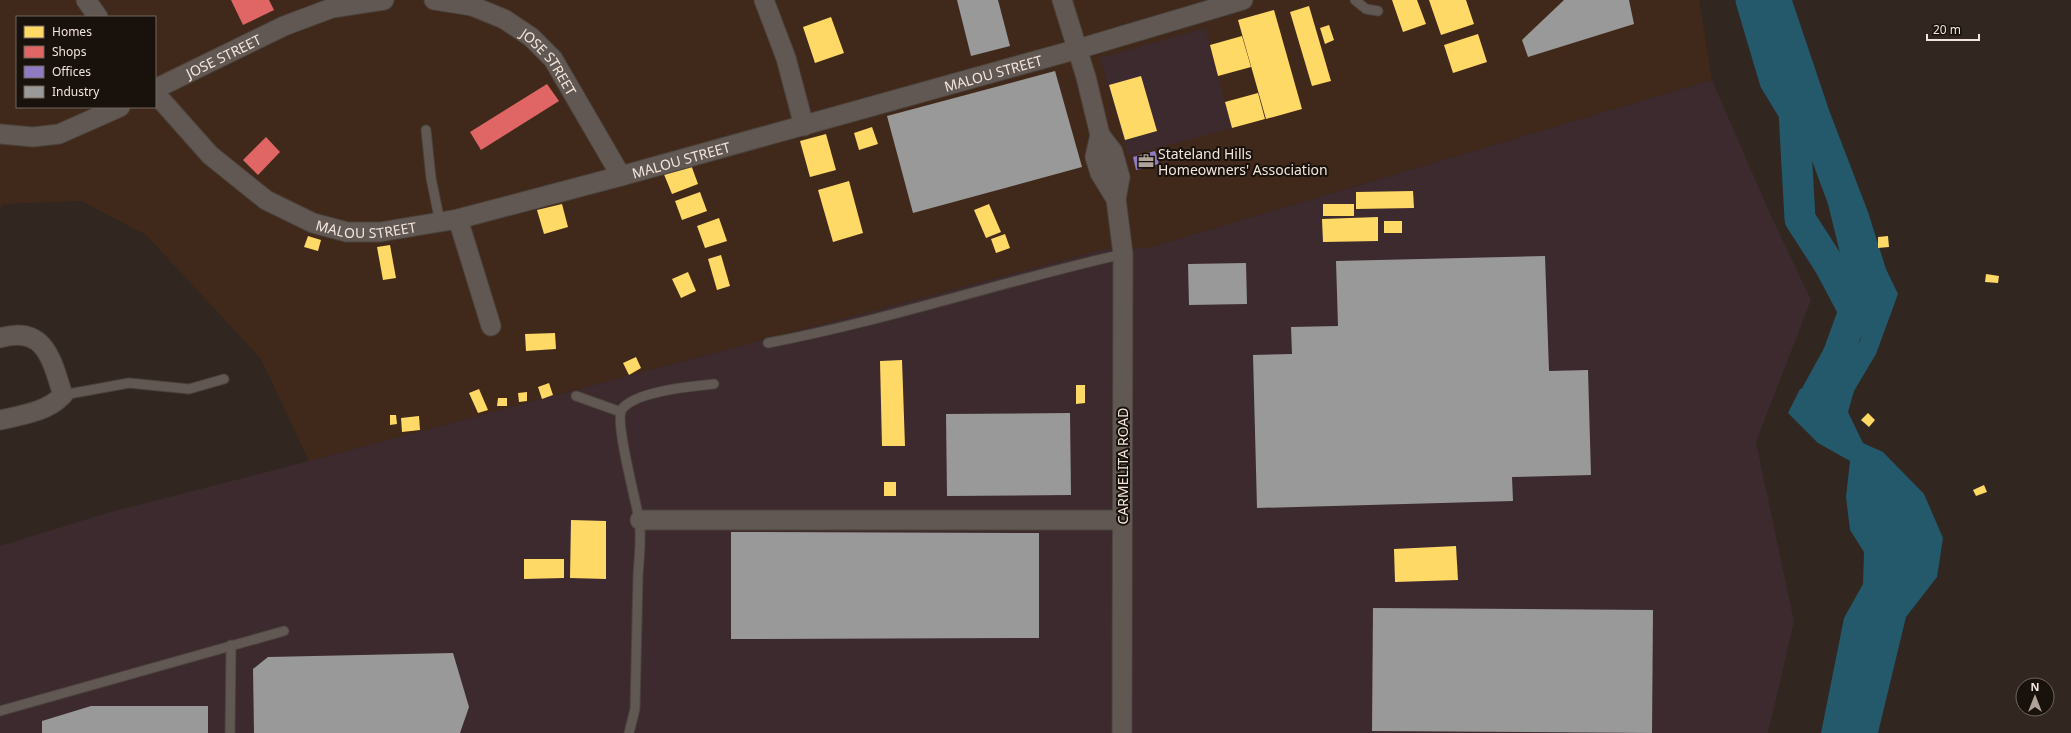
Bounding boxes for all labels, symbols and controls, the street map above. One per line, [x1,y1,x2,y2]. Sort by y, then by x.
legend [16,16,156,108]
scale bar [1927,16,1979,42]
text: 20 m [1933,21,1961,38]
street label: JOSE STREET [516,22,582,99]
text: Homes [52,23,92,40]
street label: JOSE STREET [181,29,264,83]
text: Shops [52,43,87,60]
street label: MALOU STREET [942,50,1044,95]
text: Offices [52,63,91,80]
text: Industry [52,83,100,100]
street label: MALOU STREET [630,137,732,182]
place label: Stateland Hills Homeowners' Association [1158,144,1328,179]
office icon: Stateland Hills Homeowners' Association [1137,152,1155,170]
street label: MALOU STREET [314,215,418,242]
street label: CARMELITA ROAD [1113,408,1132,524]
north arrow [2015,677,2055,717]
text: N [2031,679,2039,694]

